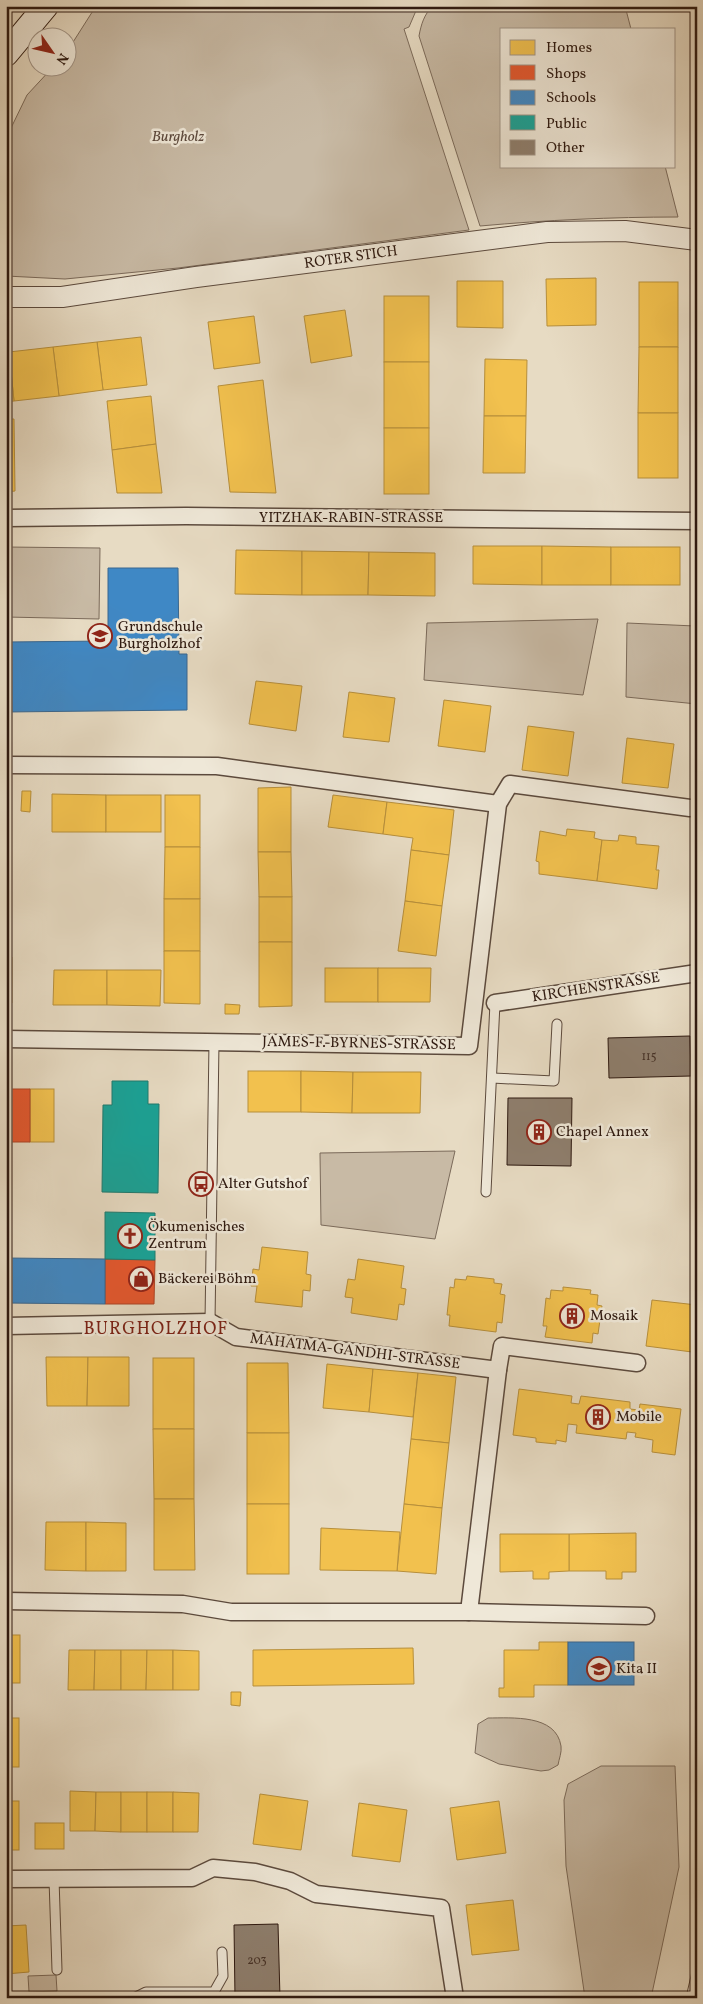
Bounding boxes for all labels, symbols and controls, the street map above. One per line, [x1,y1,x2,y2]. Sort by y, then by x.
north arrow [28,28,78,78]
legend [500,28,676,168]
text: Homes [546,38,592,59]
text: N [51,49,72,68]
text: Shops [546,64,586,85]
text: Schools [546,88,596,109]
text: Public [546,114,587,135]
park label: Burgholz [152,127,204,148]
text: Other [546,138,585,159]
street label: ROTER STICH [303,241,399,275]
street label: YITZHAK-RABIN-STRASSE [259,508,443,529]
place label: Grundschule Burgholzhof [118,617,203,655]
school or university icon: Grundschule Burgholzhof [87,623,113,649]
street label: KIRCHENSTRASSE [530,968,662,1008]
street label: JAMES-F.-BYRNES-STRASSE [262,1032,456,1056]
house number: 115 [641,1049,657,1065]
building icon: Chapel Annex [526,1119,552,1145]
place label: Chapel Annex [556,1122,649,1143]
bus stop icon: Alter Gutshof [188,1171,214,1197]
place label: Alter Gutshof [218,1174,310,1195]
place label: Ökumenisches Zentrum [148,1217,245,1255]
church icon: Ökumenisches Zentrum [117,1223,143,1249]
shop icon: Bäckerei Böhm [128,1266,154,1292]
place label: Bäckerei Böhm [158,1269,257,1290]
building icon: Mosaik [559,1303,585,1329]
place label: Mosaik [590,1306,638,1327]
district label: BURGHOLZHOF [84,1317,228,1342]
street label: MAHATMA-GANDHI-STRASSE [249,1329,461,1375]
building icon: Mobile [585,1404,611,1430]
place label: Mobile [616,1407,662,1428]
school or university icon: Kita II [586,1656,612,1682]
place label: Kita II [616,1659,657,1680]
house number: 203 [247,1953,267,1969]

